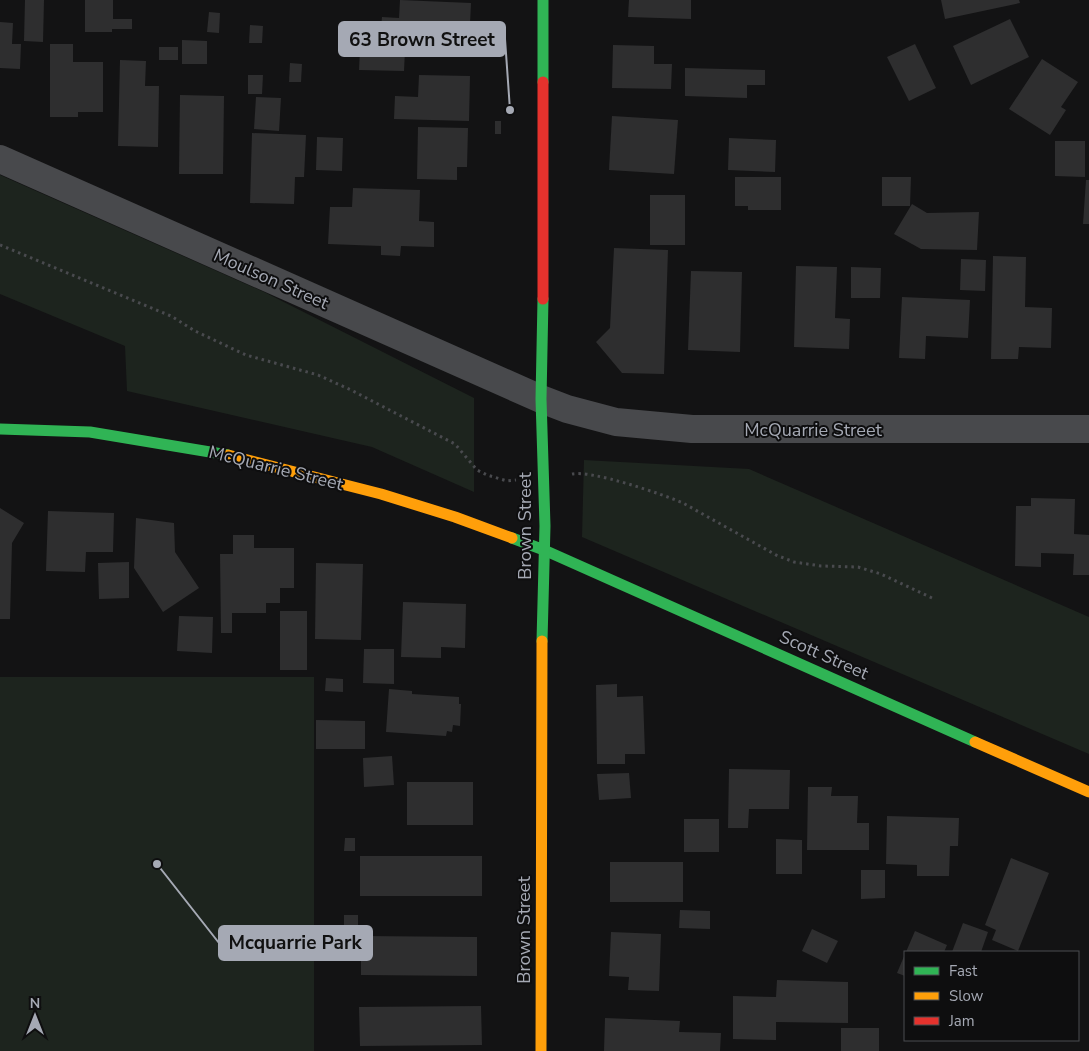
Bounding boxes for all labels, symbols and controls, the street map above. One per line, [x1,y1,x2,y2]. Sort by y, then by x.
callout: 63 Brown Street [339,22,505,56]
text: 63 Brown Street [349,27,496,53]
street label: Moulson Street [210,243,333,315]
street label: McQuarrie Street [744,418,882,442]
street label: McQuarrie Street [206,440,346,496]
street label: Brown Street [513,472,537,580]
street label: Scott Street [776,625,873,686]
street label: Brown Street [512,876,536,984]
callout: Mcquarrie Park [219,926,372,960]
text: Mcquarrie Park [228,930,362,956]
legend [904,951,1079,1041]
text: Fast [949,961,978,981]
text: Slow [949,986,984,1006]
north arrow [10,991,60,1041]
text: N [30,994,40,1013]
text: Jam [948,1011,975,1031]

